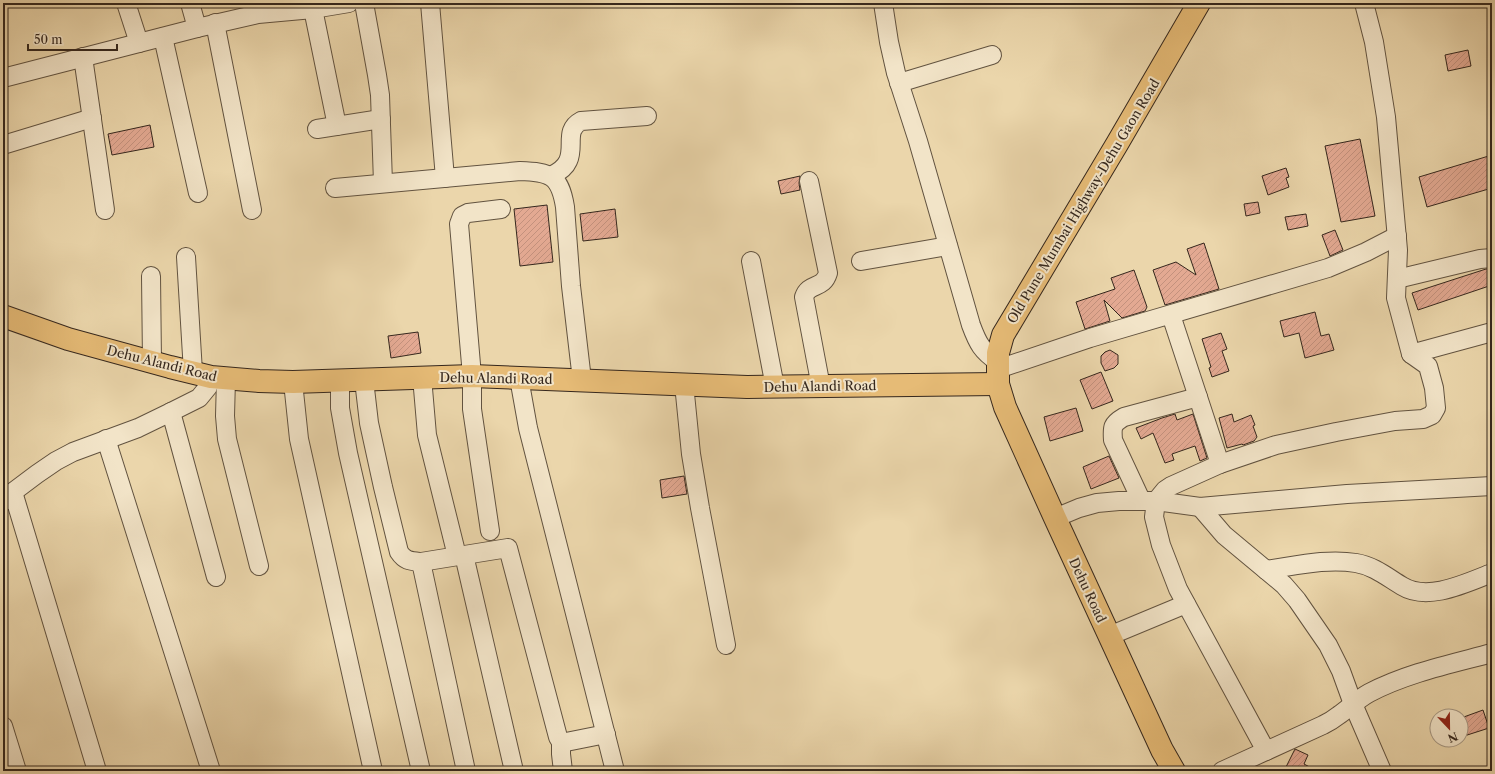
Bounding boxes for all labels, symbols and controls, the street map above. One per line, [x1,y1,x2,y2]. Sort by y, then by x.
scale bar [28,26,117,52]
text: 50 m [34,32,63,47]
street label: Old Pune Mumbai Highway-Dehu Gaon Road [1003,76,1163,326]
street label: Dehu Alandi Road [105,342,219,384]
street label: Dehu Alandi Road [439,369,553,387]
street label: Dehu Alandi Road [763,377,877,395]
street label: Dehu Road [1066,555,1110,625]
north arrow [1429,708,1469,748]
text: N [1445,729,1460,746]

